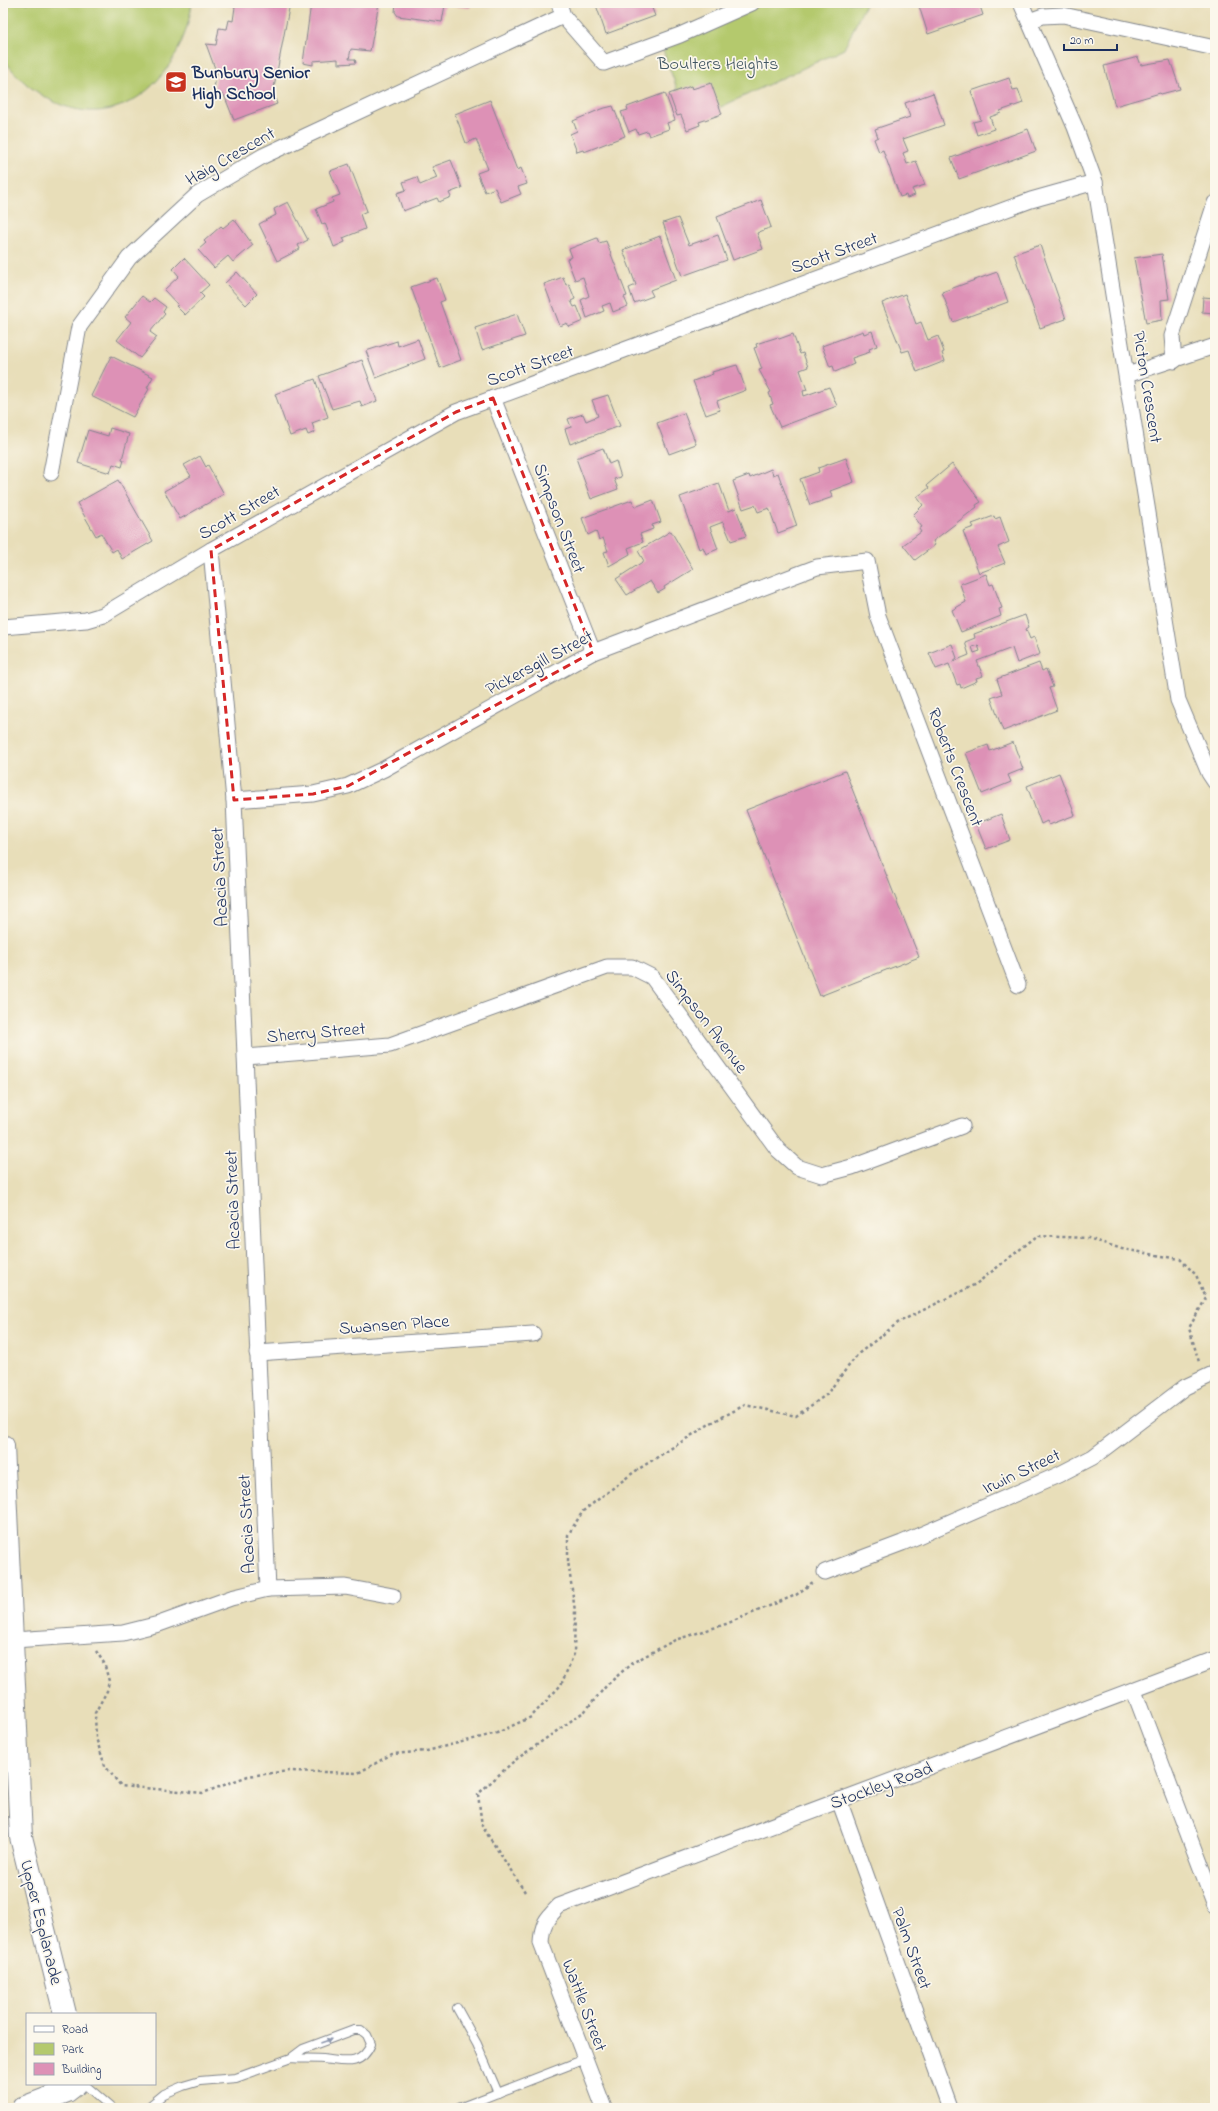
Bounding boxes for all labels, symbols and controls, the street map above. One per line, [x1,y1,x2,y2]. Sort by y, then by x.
scale bar [1064,26,1117,52]
text: 20 m [1070,32,1093,50]
park label: Boulters Heights [657,52,779,79]
place label: Bunbury Senior High School [191,61,310,109]
school or university icon: Bunbury Senior High School [163,69,189,95]
street label: Haig Crescent [181,122,281,195]
street label: Scott Street [788,226,882,282]
street label: Picton Crescent [1124,329,1168,445]
street label: Scott Street [484,339,578,395]
street label: Simpson Street [525,460,591,577]
street label: Scott Street [194,480,286,548]
street label: Pickersgill Street [482,624,599,704]
street label: Roberts Crescent [920,705,989,831]
street label: Acacia Street [205,826,237,927]
street label: Simpson Avenue [658,965,754,1080]
street label: Sherry Street [266,1017,367,1051]
street label: Acacia Street [219,1150,249,1250]
street label: Swansen Place [338,1309,451,1343]
street label: Irwin Street [978,1443,1065,1502]
street label: Acacia Street [232,1473,264,1574]
street label: Stockley Road [827,1756,937,1817]
street label: Upper Esplanade [12,1857,68,1989]
street label: Palm Street [883,1904,937,1994]
street label: Wattle Street [554,1956,613,2056]
legend [26,2013,156,2085]
text: Road [62,2021,88,2039]
one-way arrow [320,2037,332,2043]
text: Park [62,2041,84,2059]
text: Building [61,2061,101,2080]

